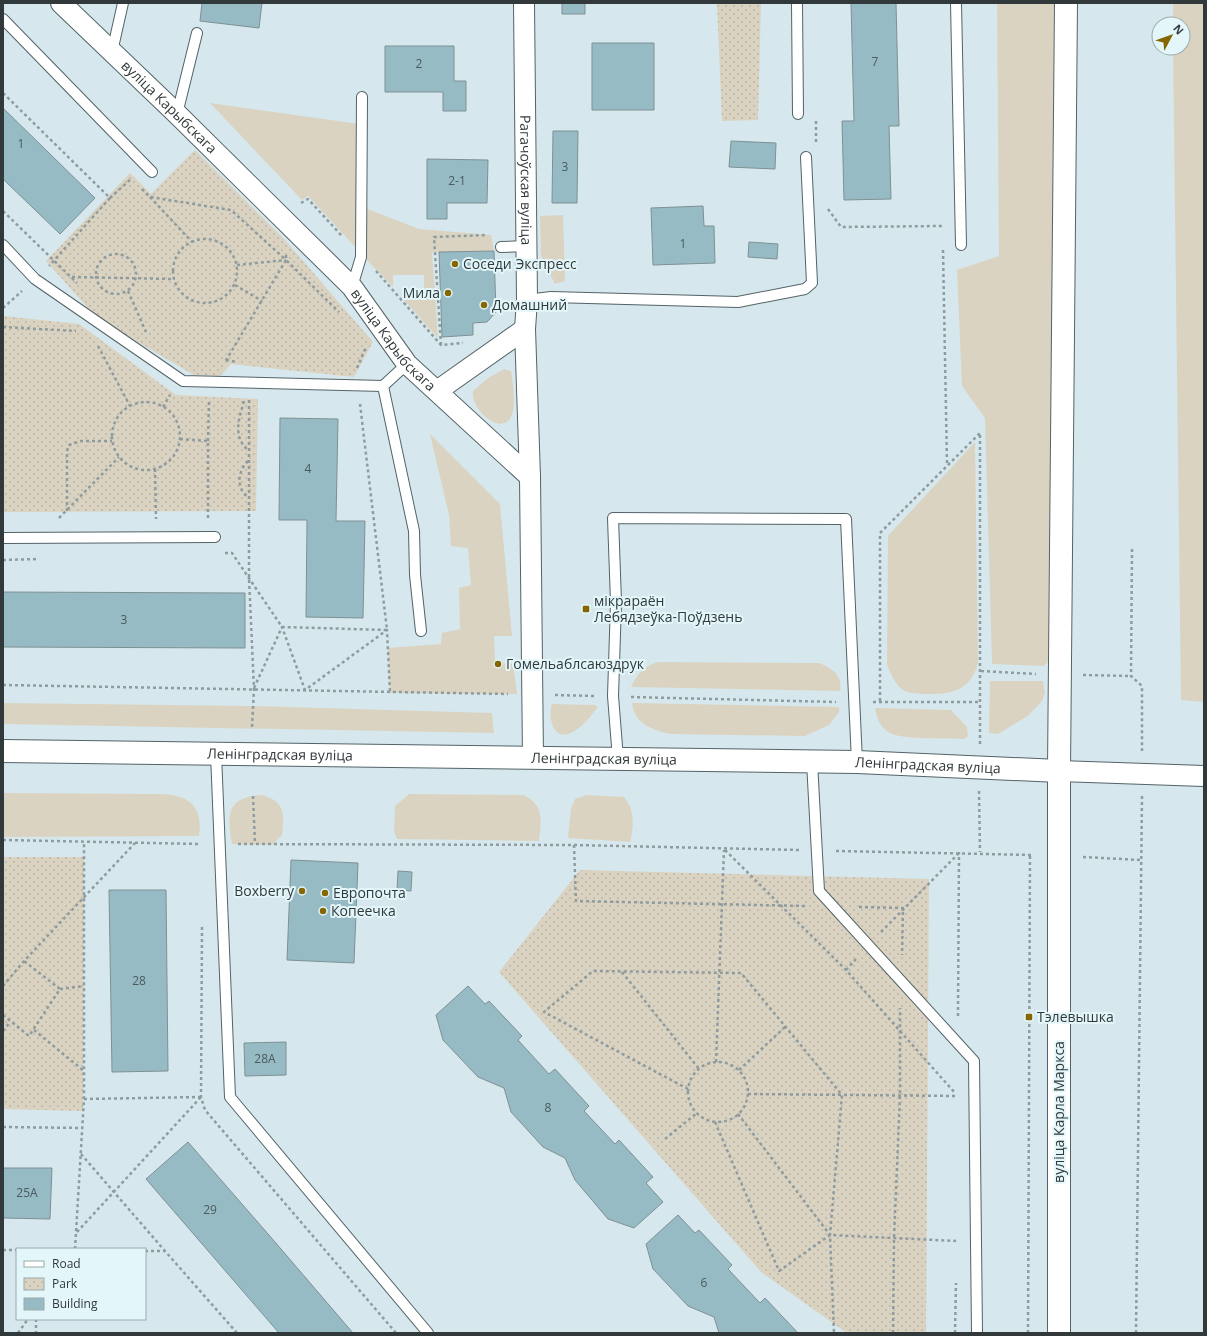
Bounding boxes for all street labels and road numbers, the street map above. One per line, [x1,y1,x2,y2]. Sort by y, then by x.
street label: вуліца Карыбскага [118,56,221,157]
street label: Рагачоўская вуліца [516,115,536,245]
street label: вуліца Карыбскага [347,285,440,395]
street label: Ленінградская вуліца [207,744,353,765]
street label: Ленінградская вуліца [531,748,677,769]
street label: Ленінградская вуліца [855,752,1001,777]
street label: вуліца Карла Маркса [1049,1041,1068,1183]

